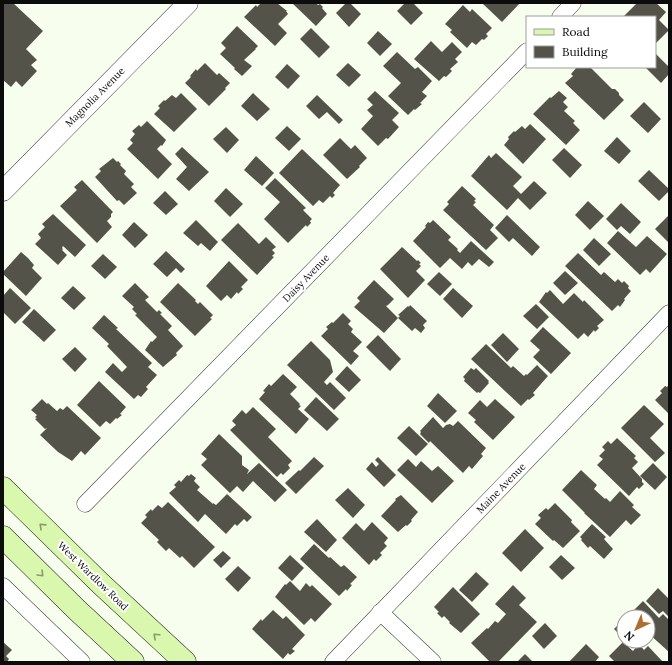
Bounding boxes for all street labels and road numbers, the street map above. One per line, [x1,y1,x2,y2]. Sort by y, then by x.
street label: Magnolia Avenue [62,64,128,130]
street label: Daisy Avenue [280,251,333,305]
street label: Maine Avenue [474,460,529,516]
street label: West Wardlow Road [55,539,131,613]

